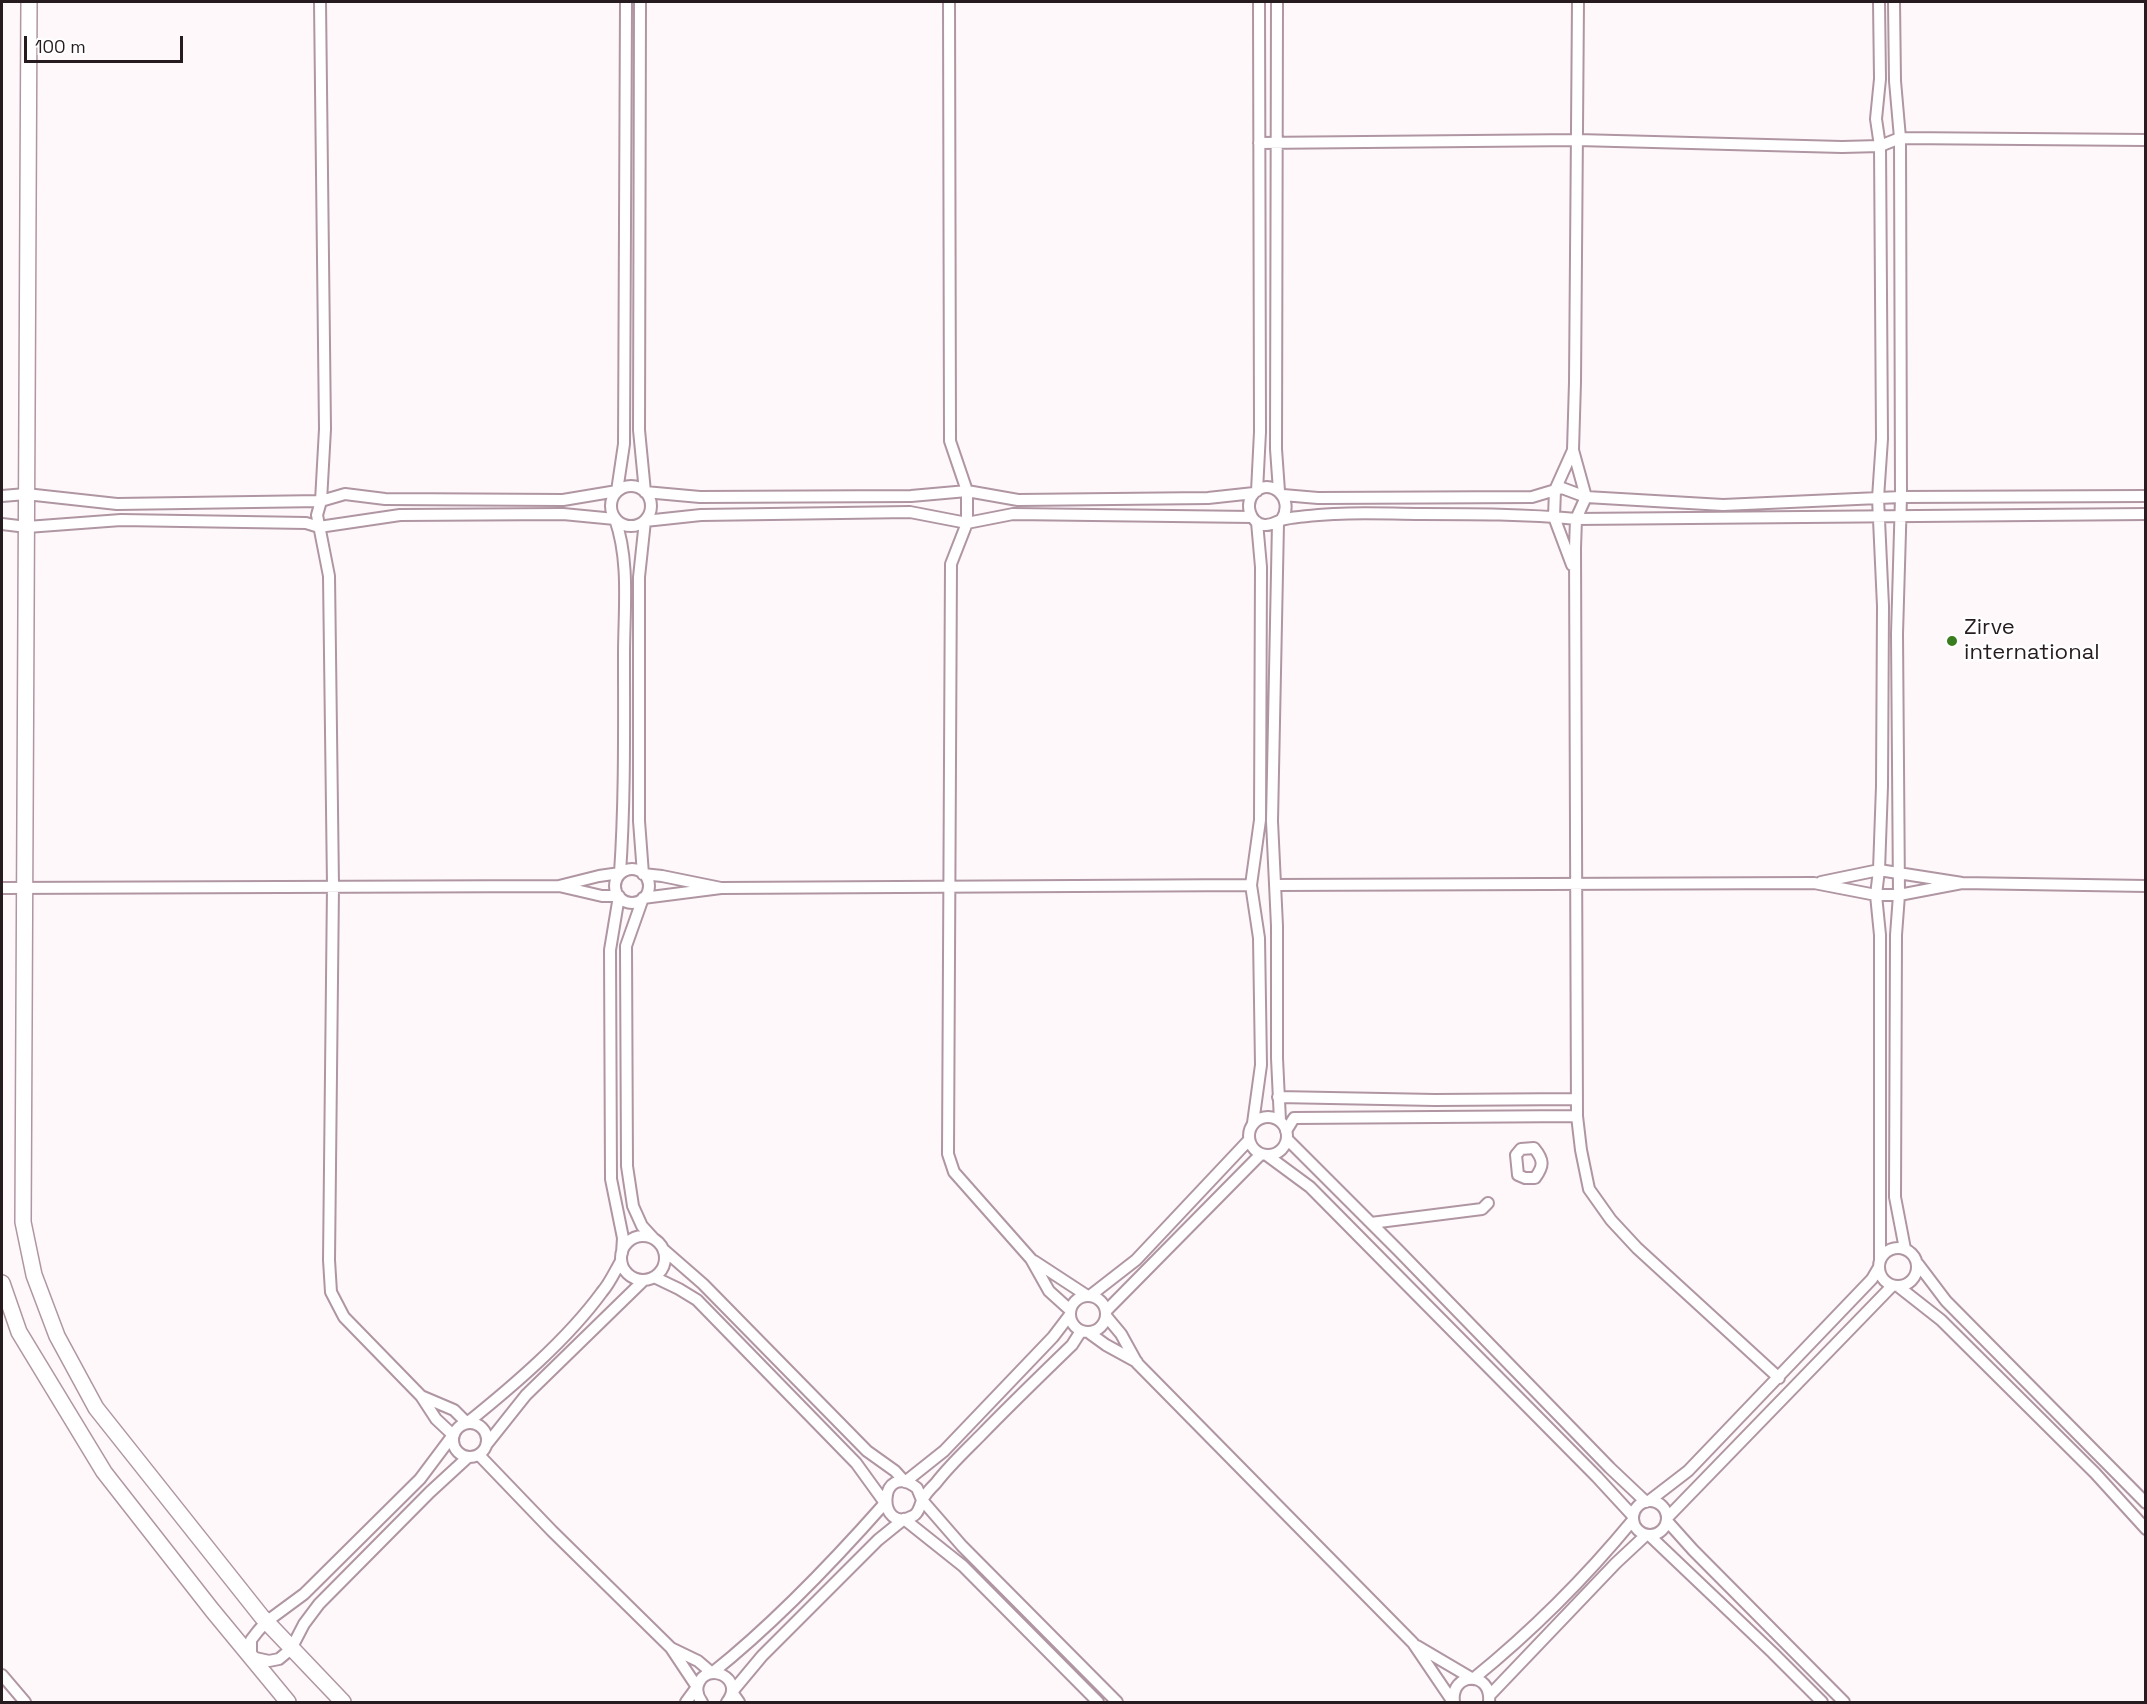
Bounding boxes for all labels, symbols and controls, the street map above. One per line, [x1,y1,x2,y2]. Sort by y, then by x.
scale bar [27,24,186,62]
text: 100 m [35,35,86,58]
place label: Zirve international [1964,615,2100,666]
marker: Zirve international [1945,634,1959,648]

